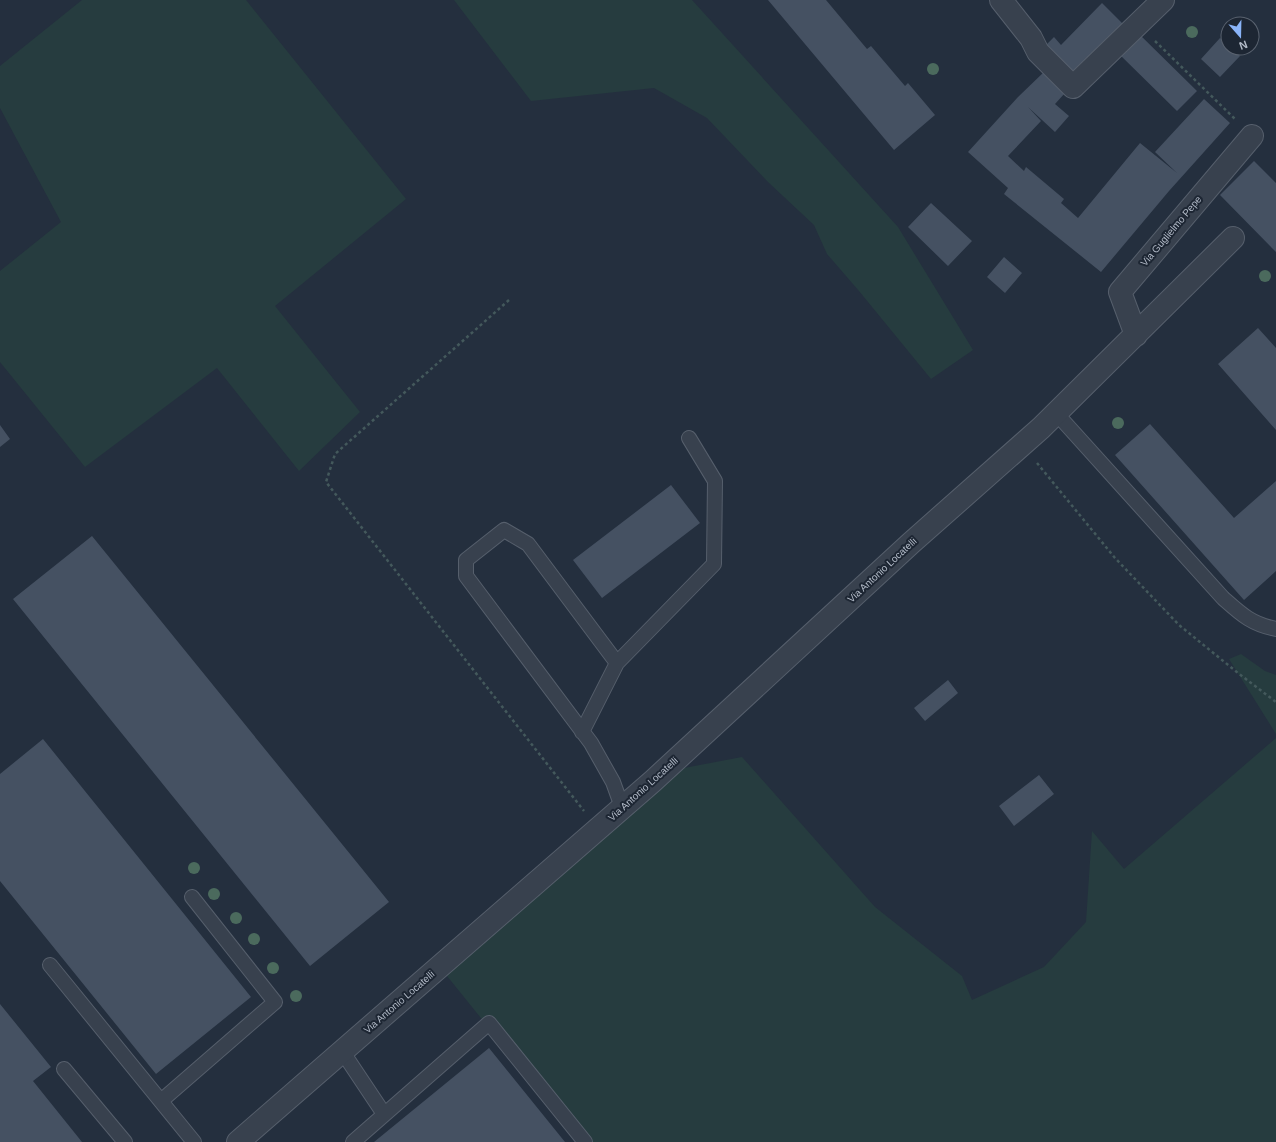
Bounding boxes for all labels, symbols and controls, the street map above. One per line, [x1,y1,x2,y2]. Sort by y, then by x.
north arrow [1220,16,1260,56]
text: N [1238,38,1249,52]
street label: Via Guglielmo Pepe [1138,193,1204,268]
street label: Via Antonio Locatelli [845,535,919,605]
street label: Via Antonio Locatelli [606,755,680,823]
street label: Via Antonio Locatelli [361,968,437,1036]

